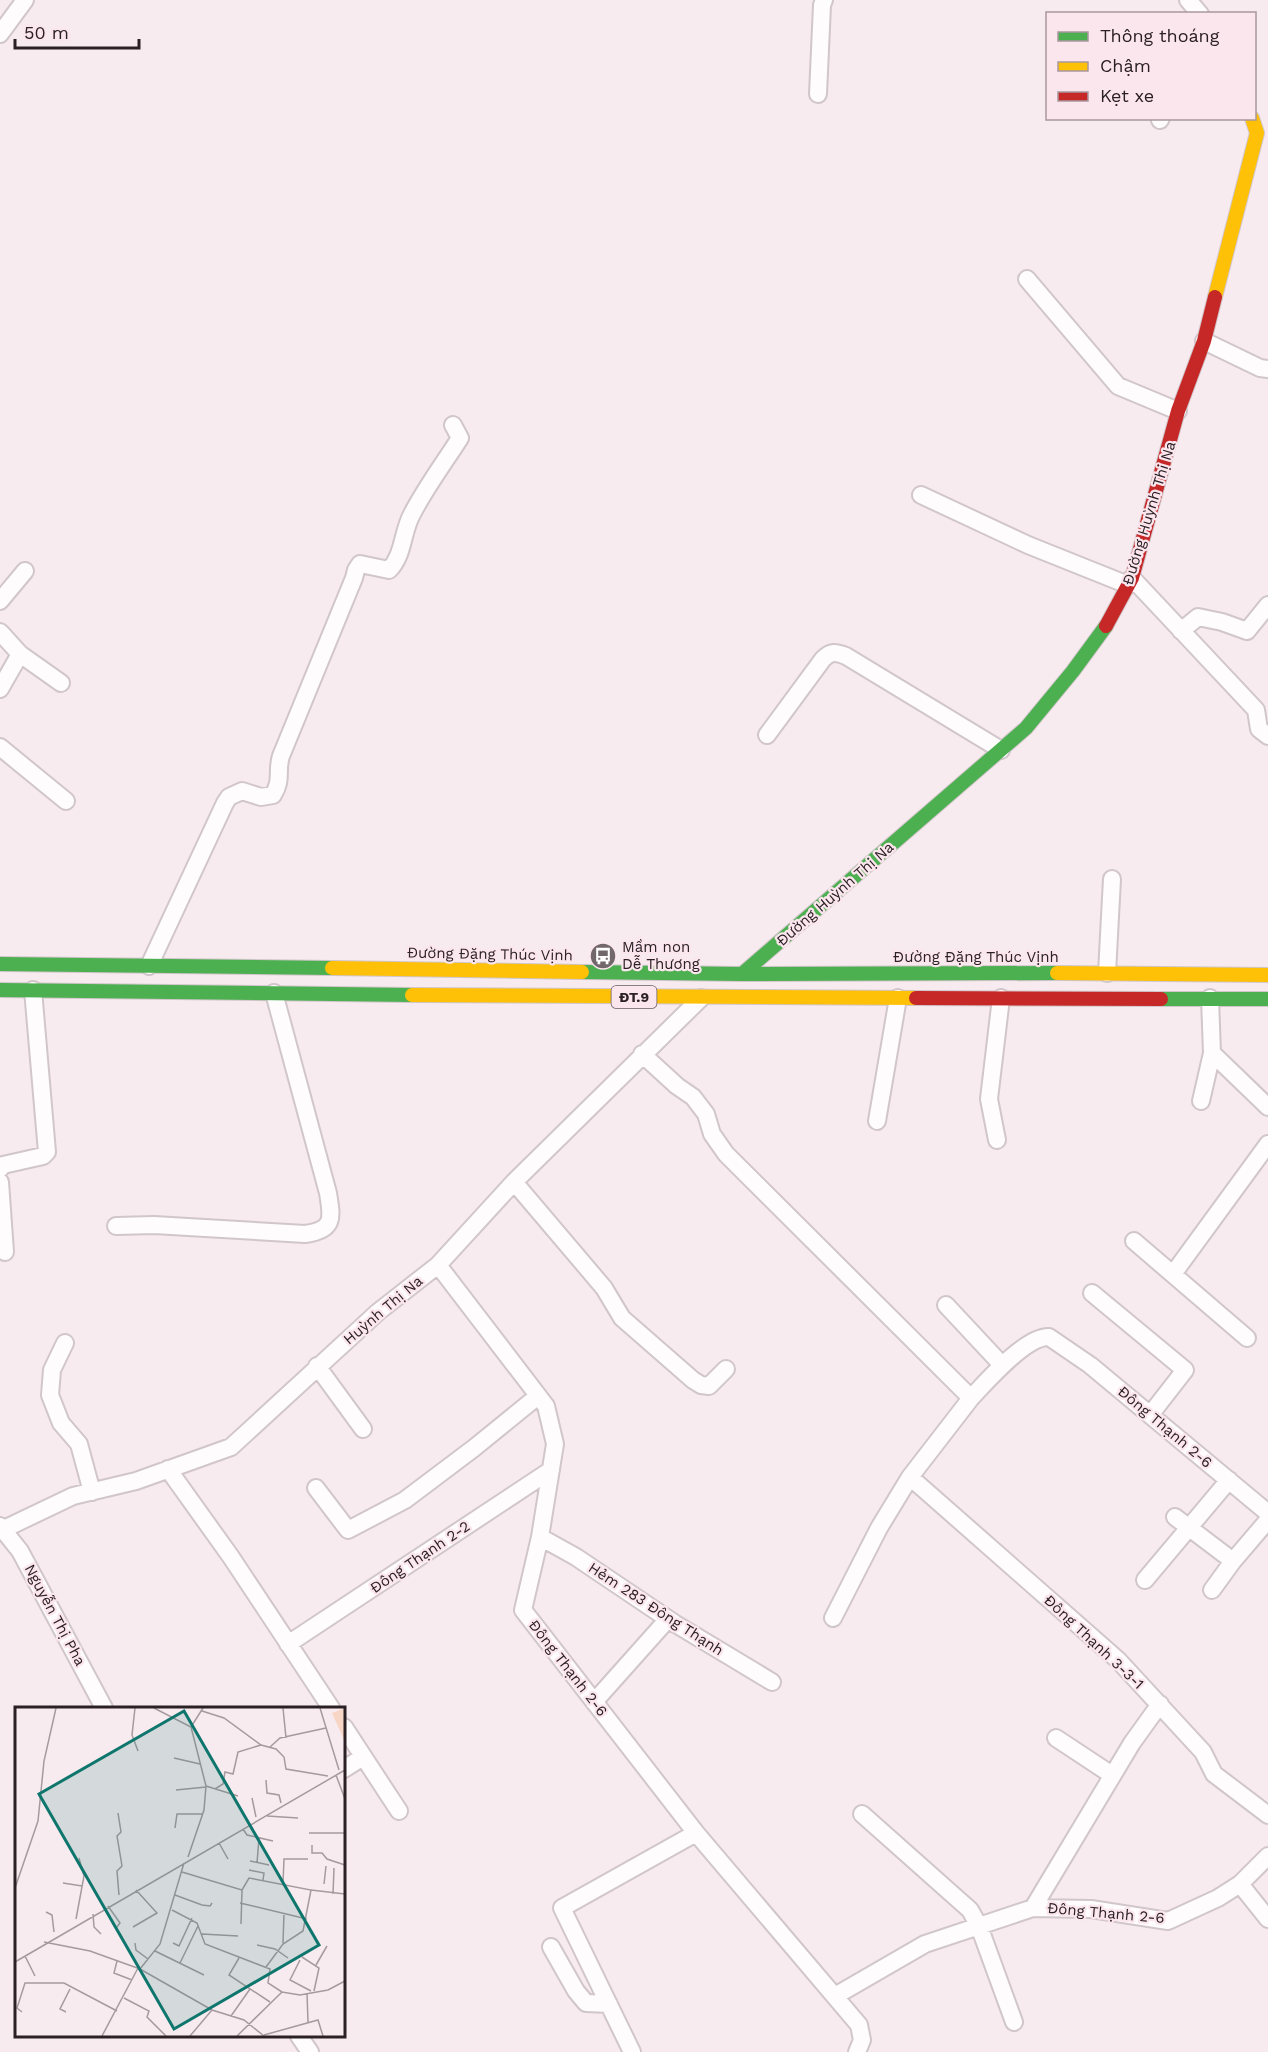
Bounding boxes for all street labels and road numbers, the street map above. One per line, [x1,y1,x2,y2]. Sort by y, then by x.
street label: Đường Huỳnh Thị Na [1119,438,1180,587]
street label: Đường Huỳnh Thị Na [773,838,898,950]
street label: Đường Đặng Thúc Vịnh [407,944,573,964]
street label: Đường Đặng Thúc Vịnh [893,948,1059,966]
road number: ĐT.9 [612,986,656,1008]
street label: Huỳnh Thị Na [340,1271,427,1348]
street label: Đông Thạnh 2-6 [1114,1382,1216,1472]
street label: Đông Thạnh 2-2 [367,1517,473,1597]
street label: Hẻm 283 Đông Thạnh [585,1559,727,1659]
street label: Nguyễn Thị Pha [21,1561,90,1669]
street label: Đông Thạnh 3-3-1 [1040,1591,1148,1693]
street label: Đông Thạnh 2-6 [525,1616,611,1720]
street label: Đông Thạnh 2-6 [1047,1899,1165,1927]

